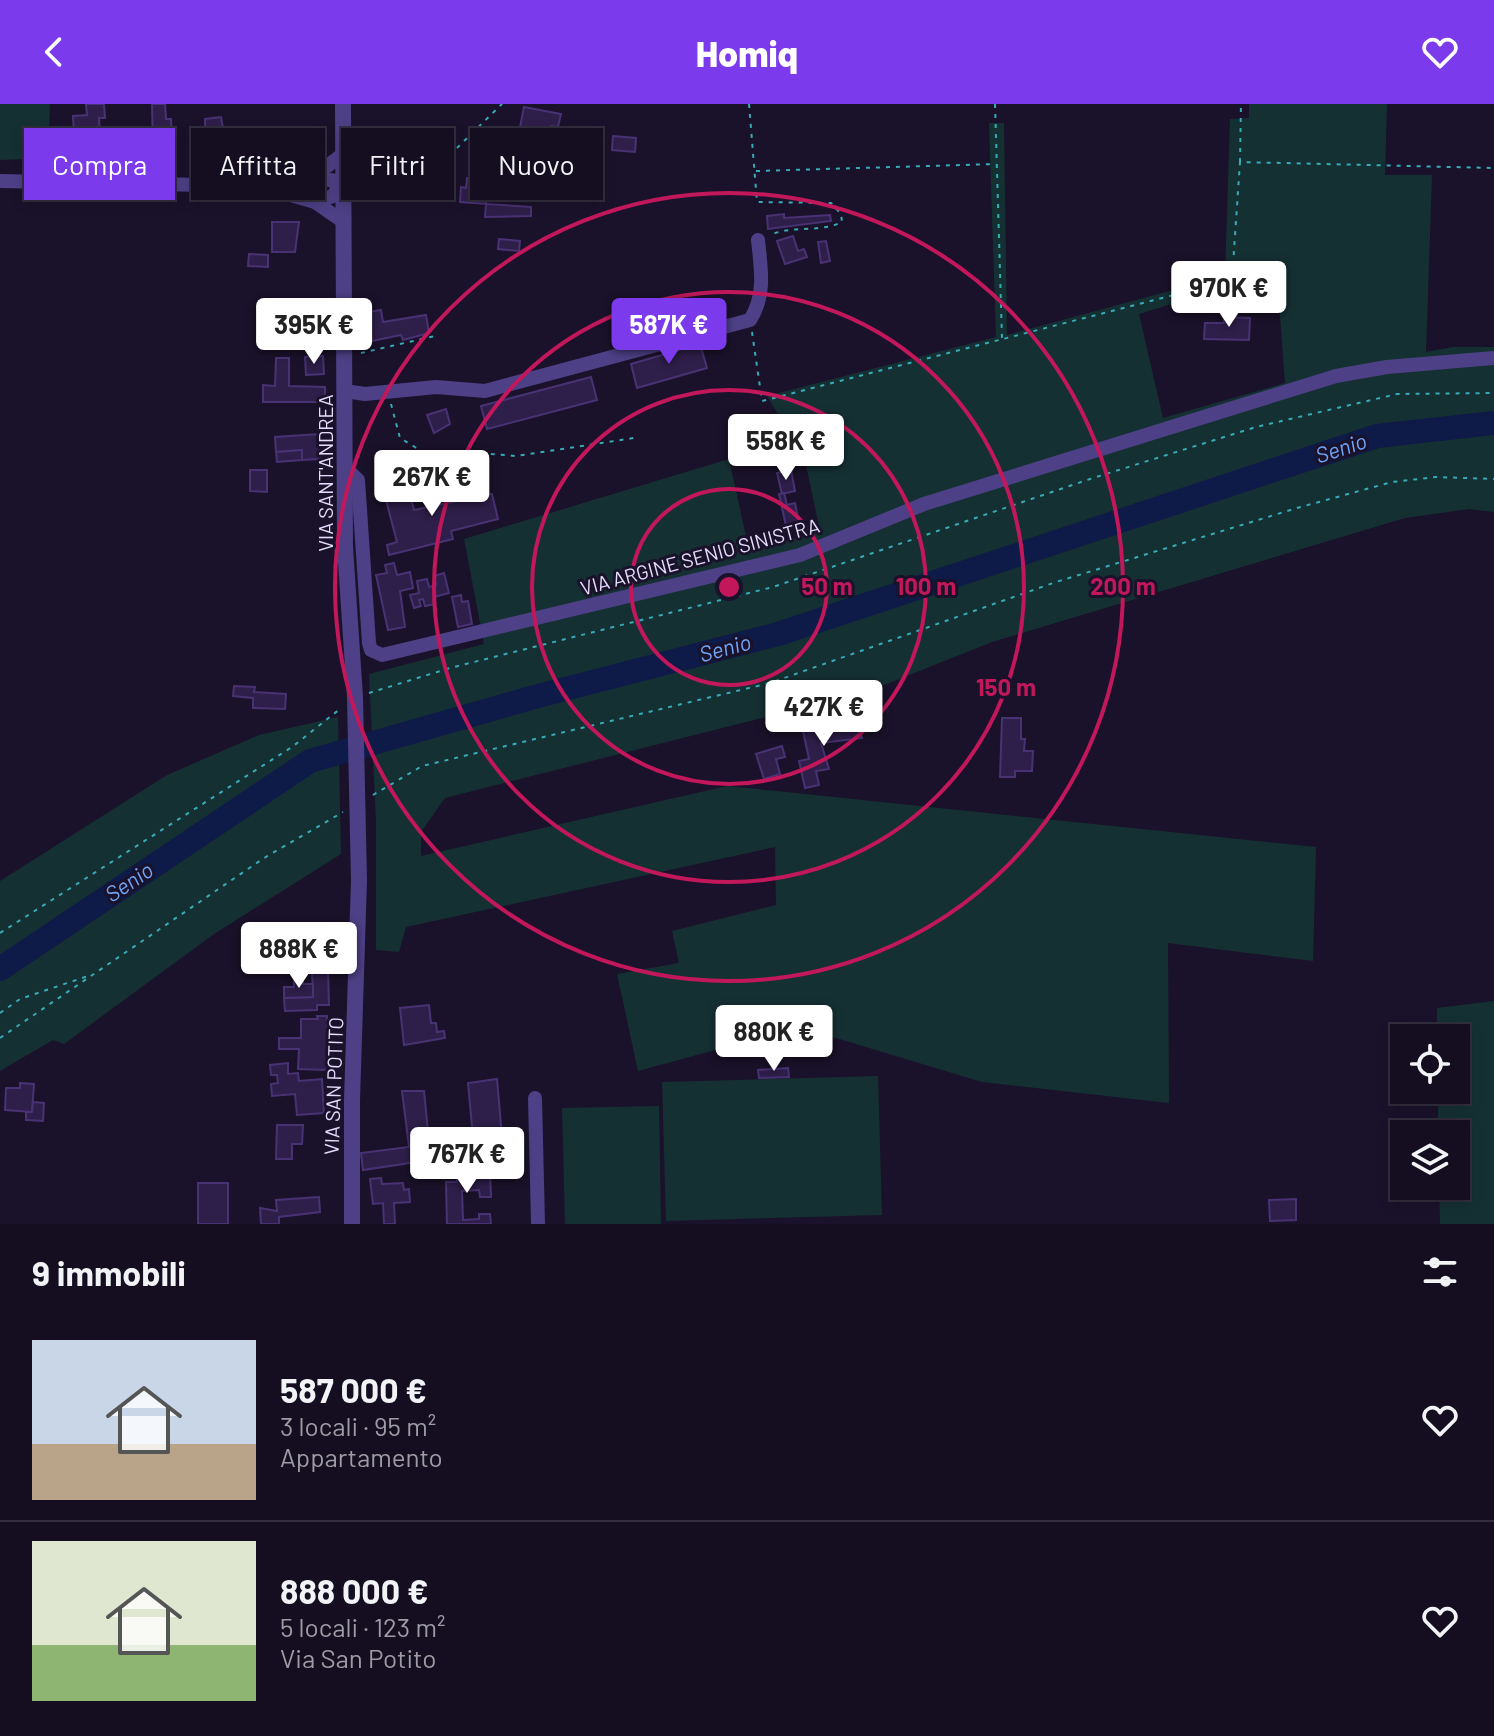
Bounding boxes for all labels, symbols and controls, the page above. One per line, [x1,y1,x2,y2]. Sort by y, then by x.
icon: back [32,30,76,74]
icon: heart [1418,30,1462,74]
text: Homiq [696,31,798,74]
chip: Compra [24,128,175,200]
chip: Affitta [191,128,325,200]
chip: Filtri [341,128,454,200]
chip: Nuovo [470,128,603,200]
pin: 970K € [1164,261,1294,329]
text: 970K € [1189,271,1269,302]
pin: 395K € [249,298,379,366]
pin: 587K € [604,298,734,366]
text: 395K € [274,308,354,339]
text: 587K € [630,308,708,339]
street label: VIA SANT'ANDREA [313,394,337,552]
pin: 558K € [721,414,851,482]
text: 558K € [746,424,826,455]
water label: Senio [1312,427,1370,468]
pin: 267K € [367,450,497,518]
text: 267K € [392,460,472,491]
street label: VIA ARGINE SENIO SINISTRA [578,513,822,600]
text: 50 m [801,571,853,600]
text: 100 m [896,571,956,600]
text: 200 m [1090,571,1156,600]
centre of rings [715,573,743,601]
water label: Senio [696,628,753,666]
text: 150 m [976,672,1036,701]
pin: 427K € [759,680,889,748]
text: 427K € [783,690,865,721]
water label: Senio [99,856,157,907]
pin: 888K € [234,922,364,990]
text: 888K € [259,932,339,963]
pin: 880K € [709,1005,839,1073]
text: 880K € [734,1015,814,1046]
street label: VIA SAN POTITO [319,1017,347,1155]
map controls [1390,1024,1470,1200]
button: locate [1390,1024,1470,1104]
button: layers [1390,1120,1470,1200]
pin: 767K € [402,1127,532,1195]
text: 767K € [428,1137,506,1168]
icon: filters [1418,1250,1462,1294]
text: 9 immobili [32,1252,186,1293]
text: 587 000 € [280,1369,427,1410]
icon: home [96,1372,192,1468]
icon: heart [1418,1398,1462,1442]
text: 3 locali · 95 m² [280,1410,436,1441]
text: Appartamento [280,1441,443,1472]
text: 888 000 € [280,1570,428,1611]
icon: home [96,1573,192,1669]
icon: heart [1418,1599,1462,1643]
text: 5 locali · 123 m² [280,1611,445,1642]
text: Via San Potito [280,1642,436,1673]

